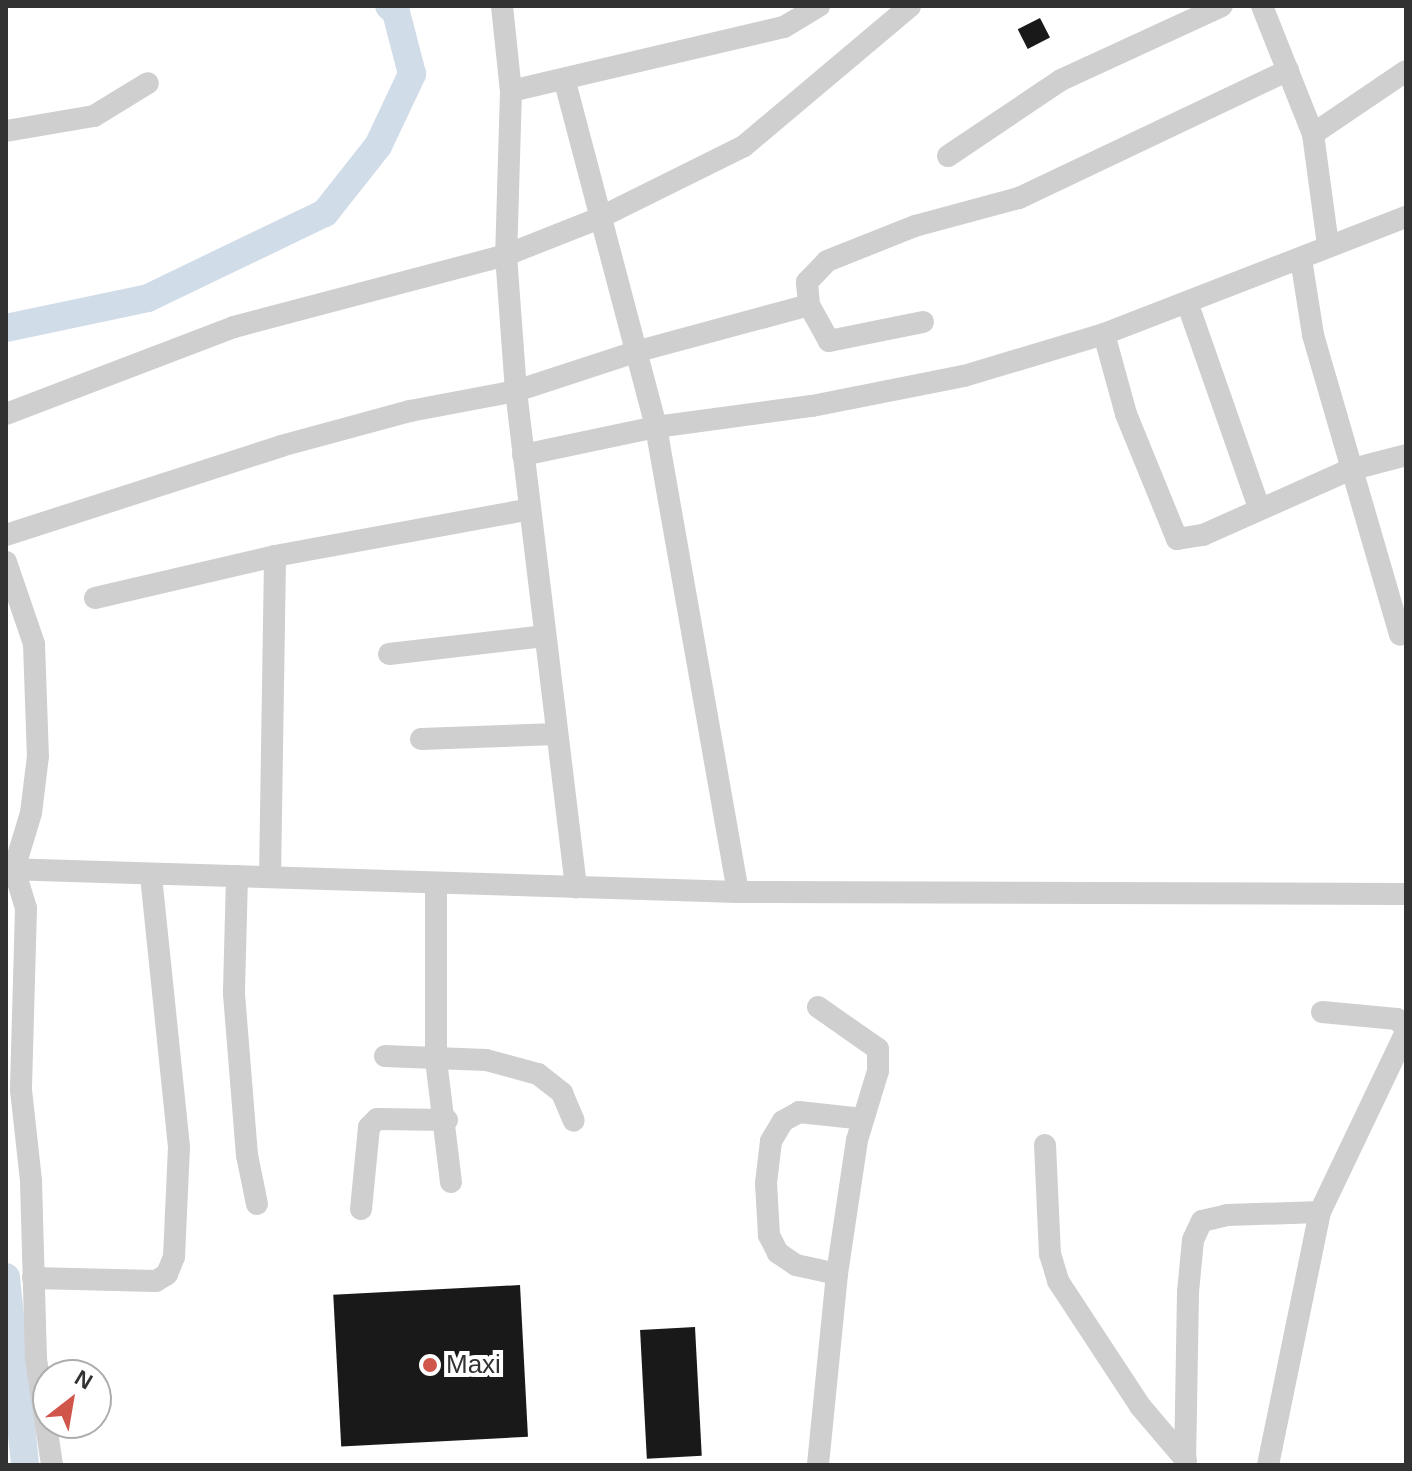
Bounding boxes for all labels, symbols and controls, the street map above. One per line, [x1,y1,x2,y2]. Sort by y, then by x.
place label: Maxi [446,1349,501,1381]
marker: Maxi [421,1356,439,1374]
north arrow [32,1359,112,1439]
text: N [70,1365,97,1395]

